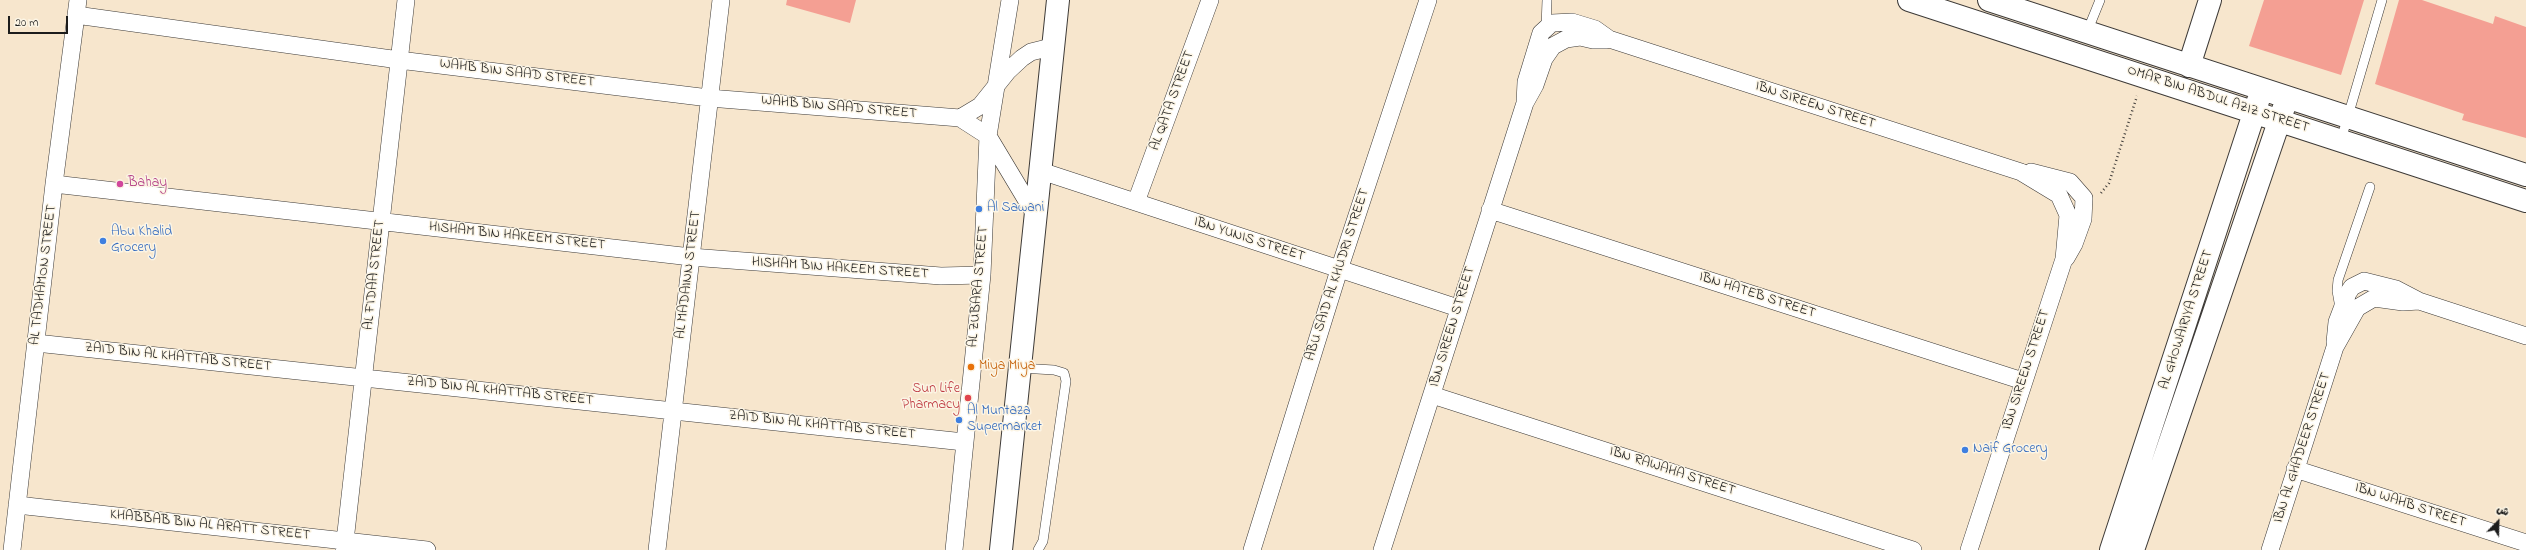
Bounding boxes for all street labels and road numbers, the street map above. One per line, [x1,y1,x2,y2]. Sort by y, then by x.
street label: AL QATA STREET [1147,49,1199,153]
street label: WAHB BIN SAAD STREET [439,56,595,92]
street label: OMAR BIN ABDUL AZIZ STREET [2125,63,2311,137]
street label: IBN SIREEN STREET [1753,79,1877,133]
street label: WAHB BIN SAAD STREET [761,93,917,123]
street label: ABU SAID AL KHUDRI STREET [1302,187,1374,363]
street label: AL TADHAMON STREET [27,204,61,346]
street label: AL MADAINN STREET [673,210,705,340]
street label: IBN YUNIS STREET [1191,214,1307,266]
street label: AL FIDAA STREET [361,219,389,331]
street label: HISHAM BIN HAKEEM STREET [428,219,606,255]
street label: AL ZUBARA STREET [965,226,993,348]
street label: AL GHOWAIRIYA STREET [2157,248,2217,392]
street label: HISHAM BIN HAKEEM STREET [751,254,929,284]
street label: IBN SIREEN STREET [1427,265,1479,389]
street label: IBN HATEB STREET [1697,269,1817,323]
street label: IBN SIREEN STREET [2000,308,2054,432]
street label: ZAID BIN AL KHATTAB STREET [84,340,272,376]
street label: IBN AL GHADEER STREET [2271,371,2335,525]
street label: ZAID BIN AL KHATTAB STREET [406,374,594,410]
street label: ZAID BIN AL KHATTAB STREET [728,408,916,444]
street label: IBN RAWAHA STREET [1607,444,1737,500]
street label: IBN WAHB STREET [2352,480,2468,532]
street label: KHABBAB BIN AL ARATT STREET [109,507,311,545]

